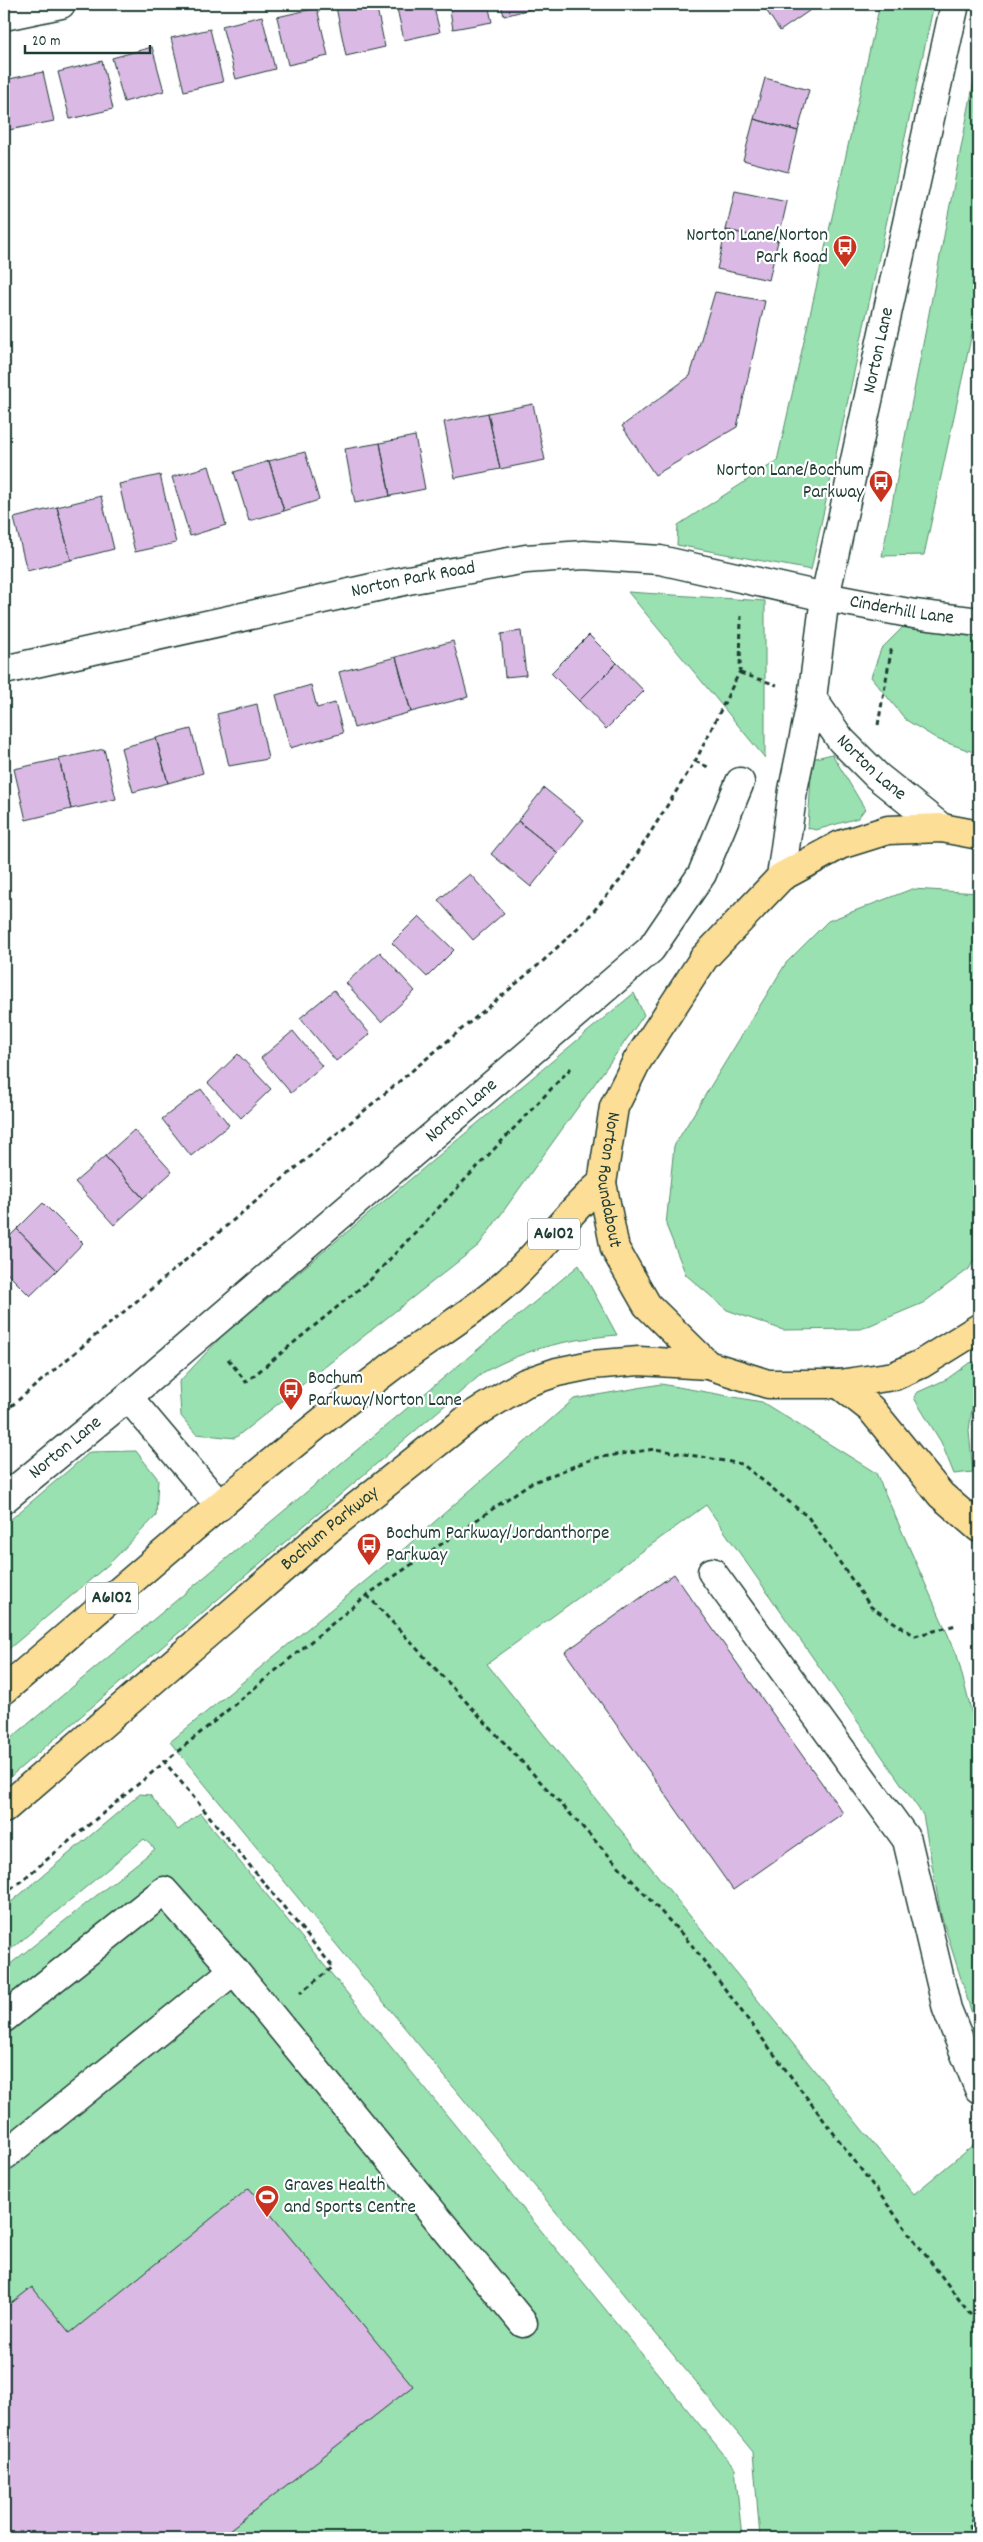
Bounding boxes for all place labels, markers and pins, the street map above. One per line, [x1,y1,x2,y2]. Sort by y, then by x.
place label: Norton Lane/Norton Park Road [686,223,828,272]
bus stop icon: Norton Lane/Norton Park Road [832,234,858,268]
place label: Norton Lane/Bochum Parkway [716,458,864,507]
bus stop icon: Norton Lane/Bochum Parkway [868,469,894,503]
place label: Bochum Parkway/Norton Lane [308,1366,462,1415]
bus stop icon: Bochum Parkway/Norton Lane [278,1377,304,1411]
place label: Bochum Parkway/Jordanthorpe Parkway [386,1521,609,1570]
bus stop icon: Bochum Parkway/Jordanthorpe Parkway [356,1532,382,1566]
place label: Graves Health and Sports Centre [284,2173,416,2222]
sports icon: Graves Health and Sports Centre [254,2184,280,2218]

